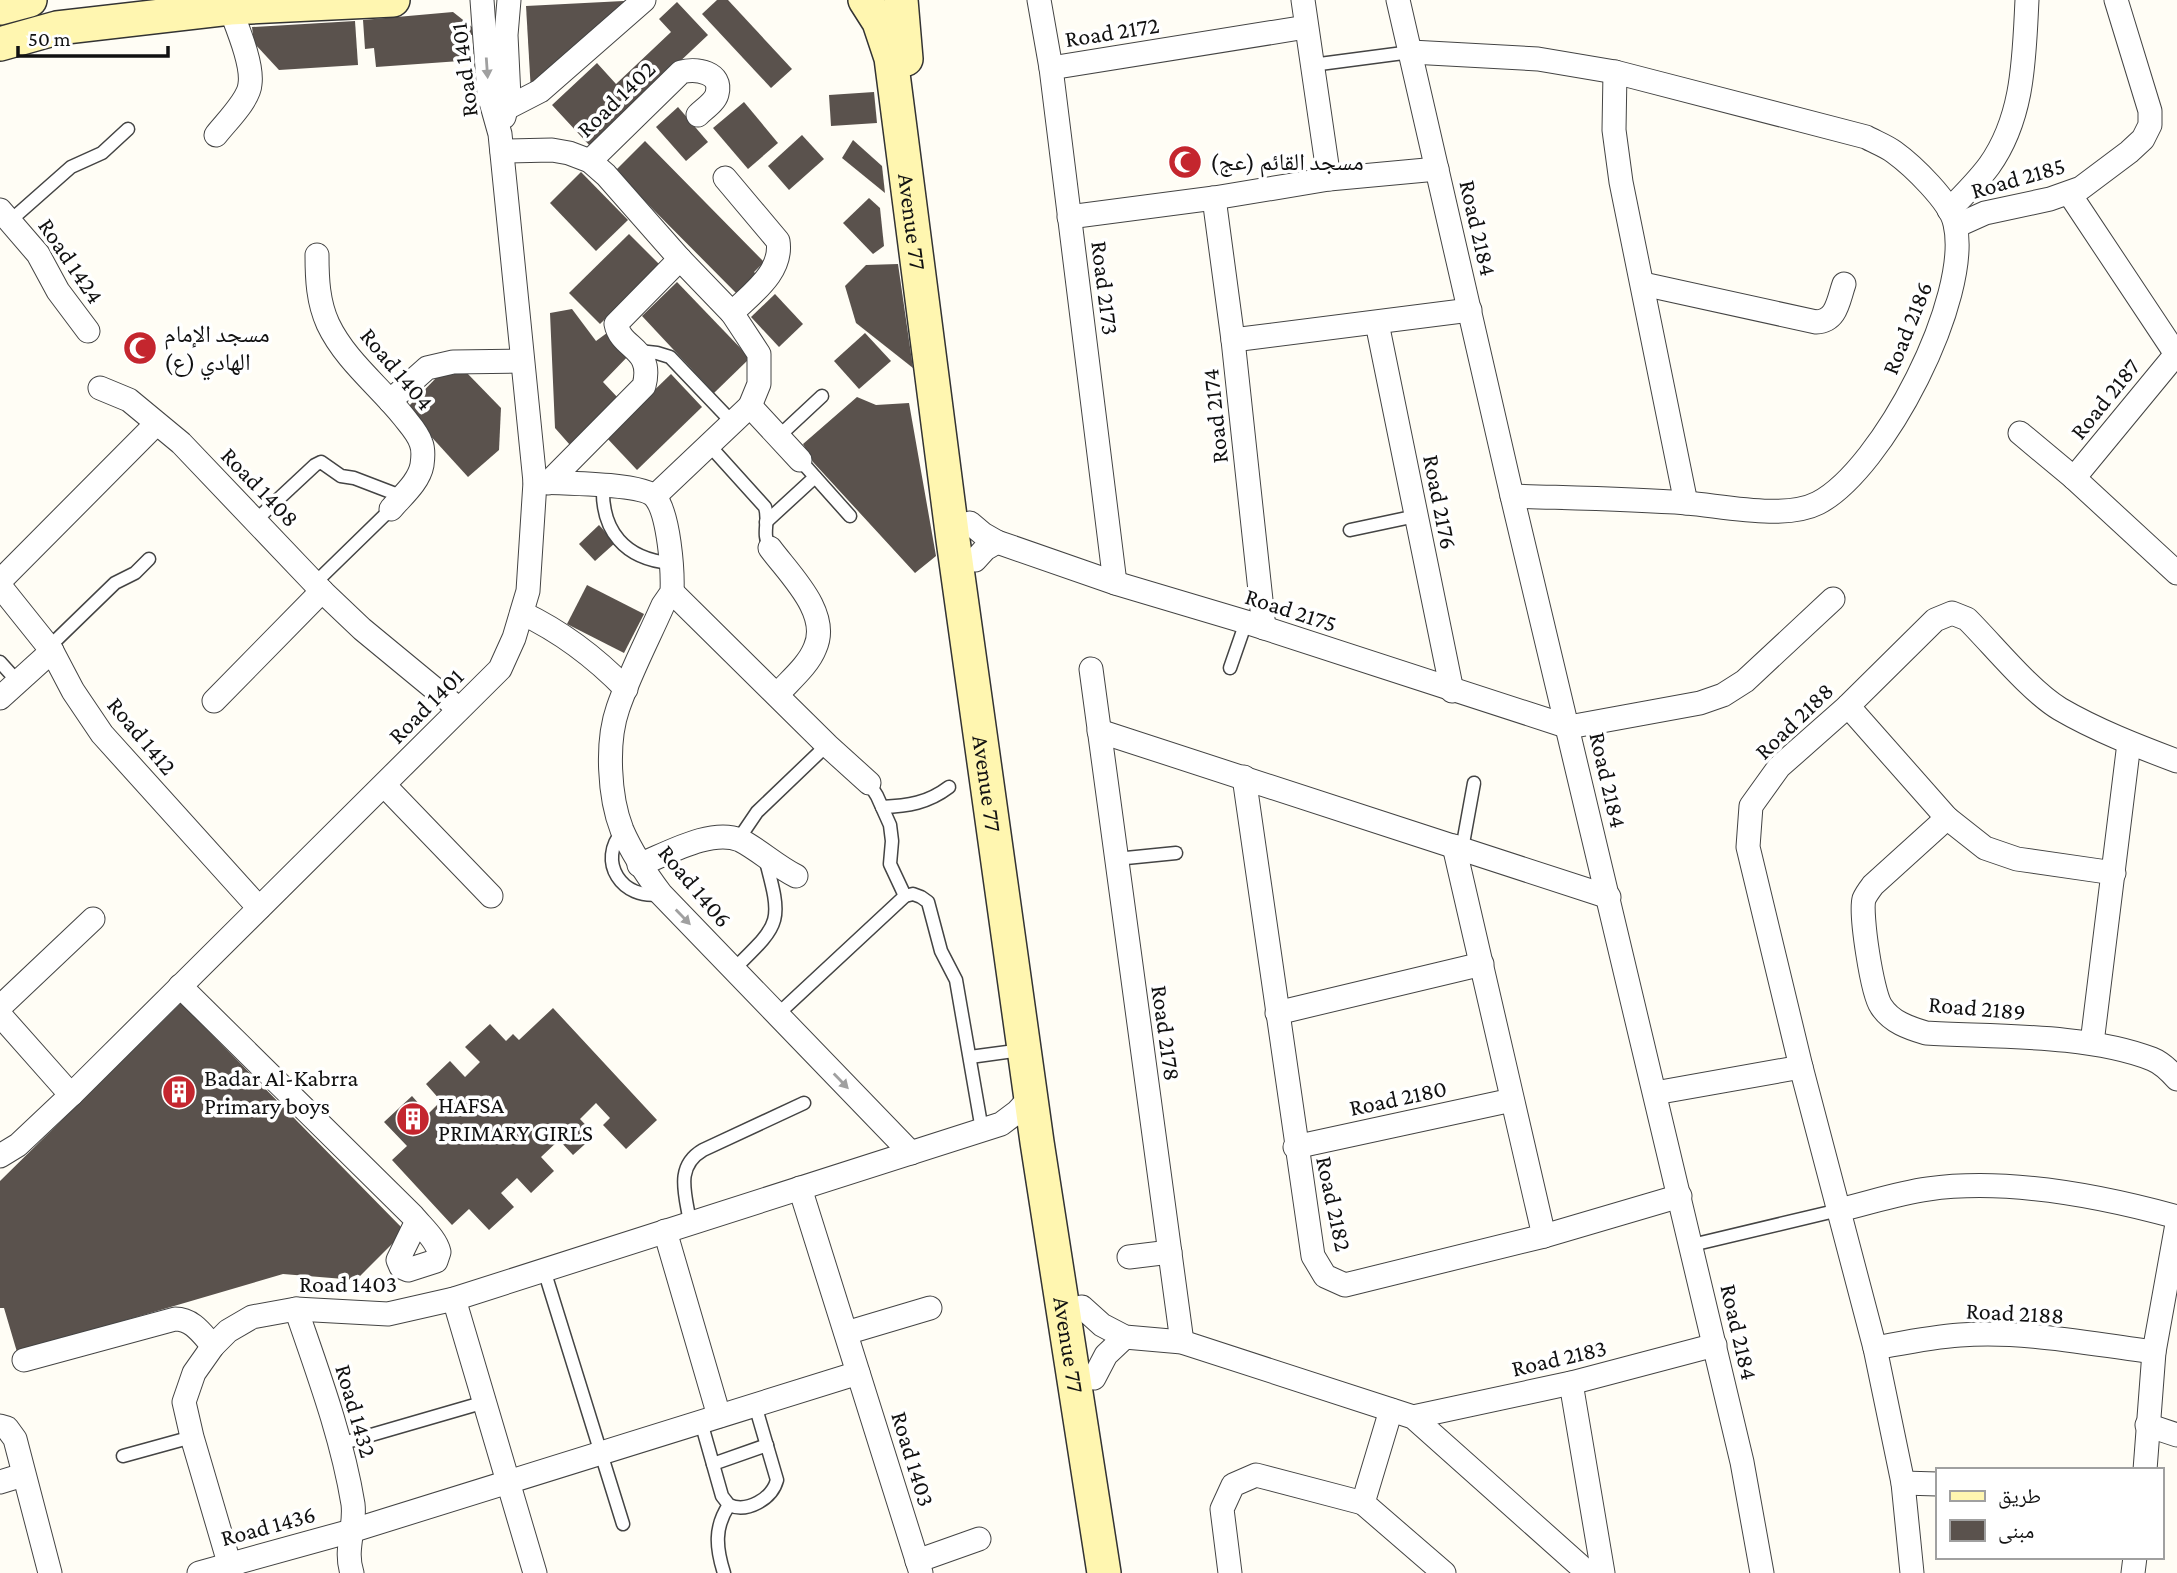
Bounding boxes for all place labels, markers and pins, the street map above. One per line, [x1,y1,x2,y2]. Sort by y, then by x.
mosque icon: مسجد القائم (عج) [1166,143,1204,181]
place label: مسجد القائم (عج) [1210,148,1364,178]
place label: مسجد الإمام الهادي (ع) [164,320,270,381]
mosque icon: مسجد الإمام الهادي (ع) [121,329,159,367]
place label: Badar Al-Kabrra Primary boys [204,1064,358,1119]
building icon: Badar Al-Kabrra Primary boys [160,1073,198,1111]
place label: HAFSA PRIMARY GIRLS [438,1091,593,1146]
building icon: HAFSA PRIMARY GIRLS [394,1100,432,1138]

